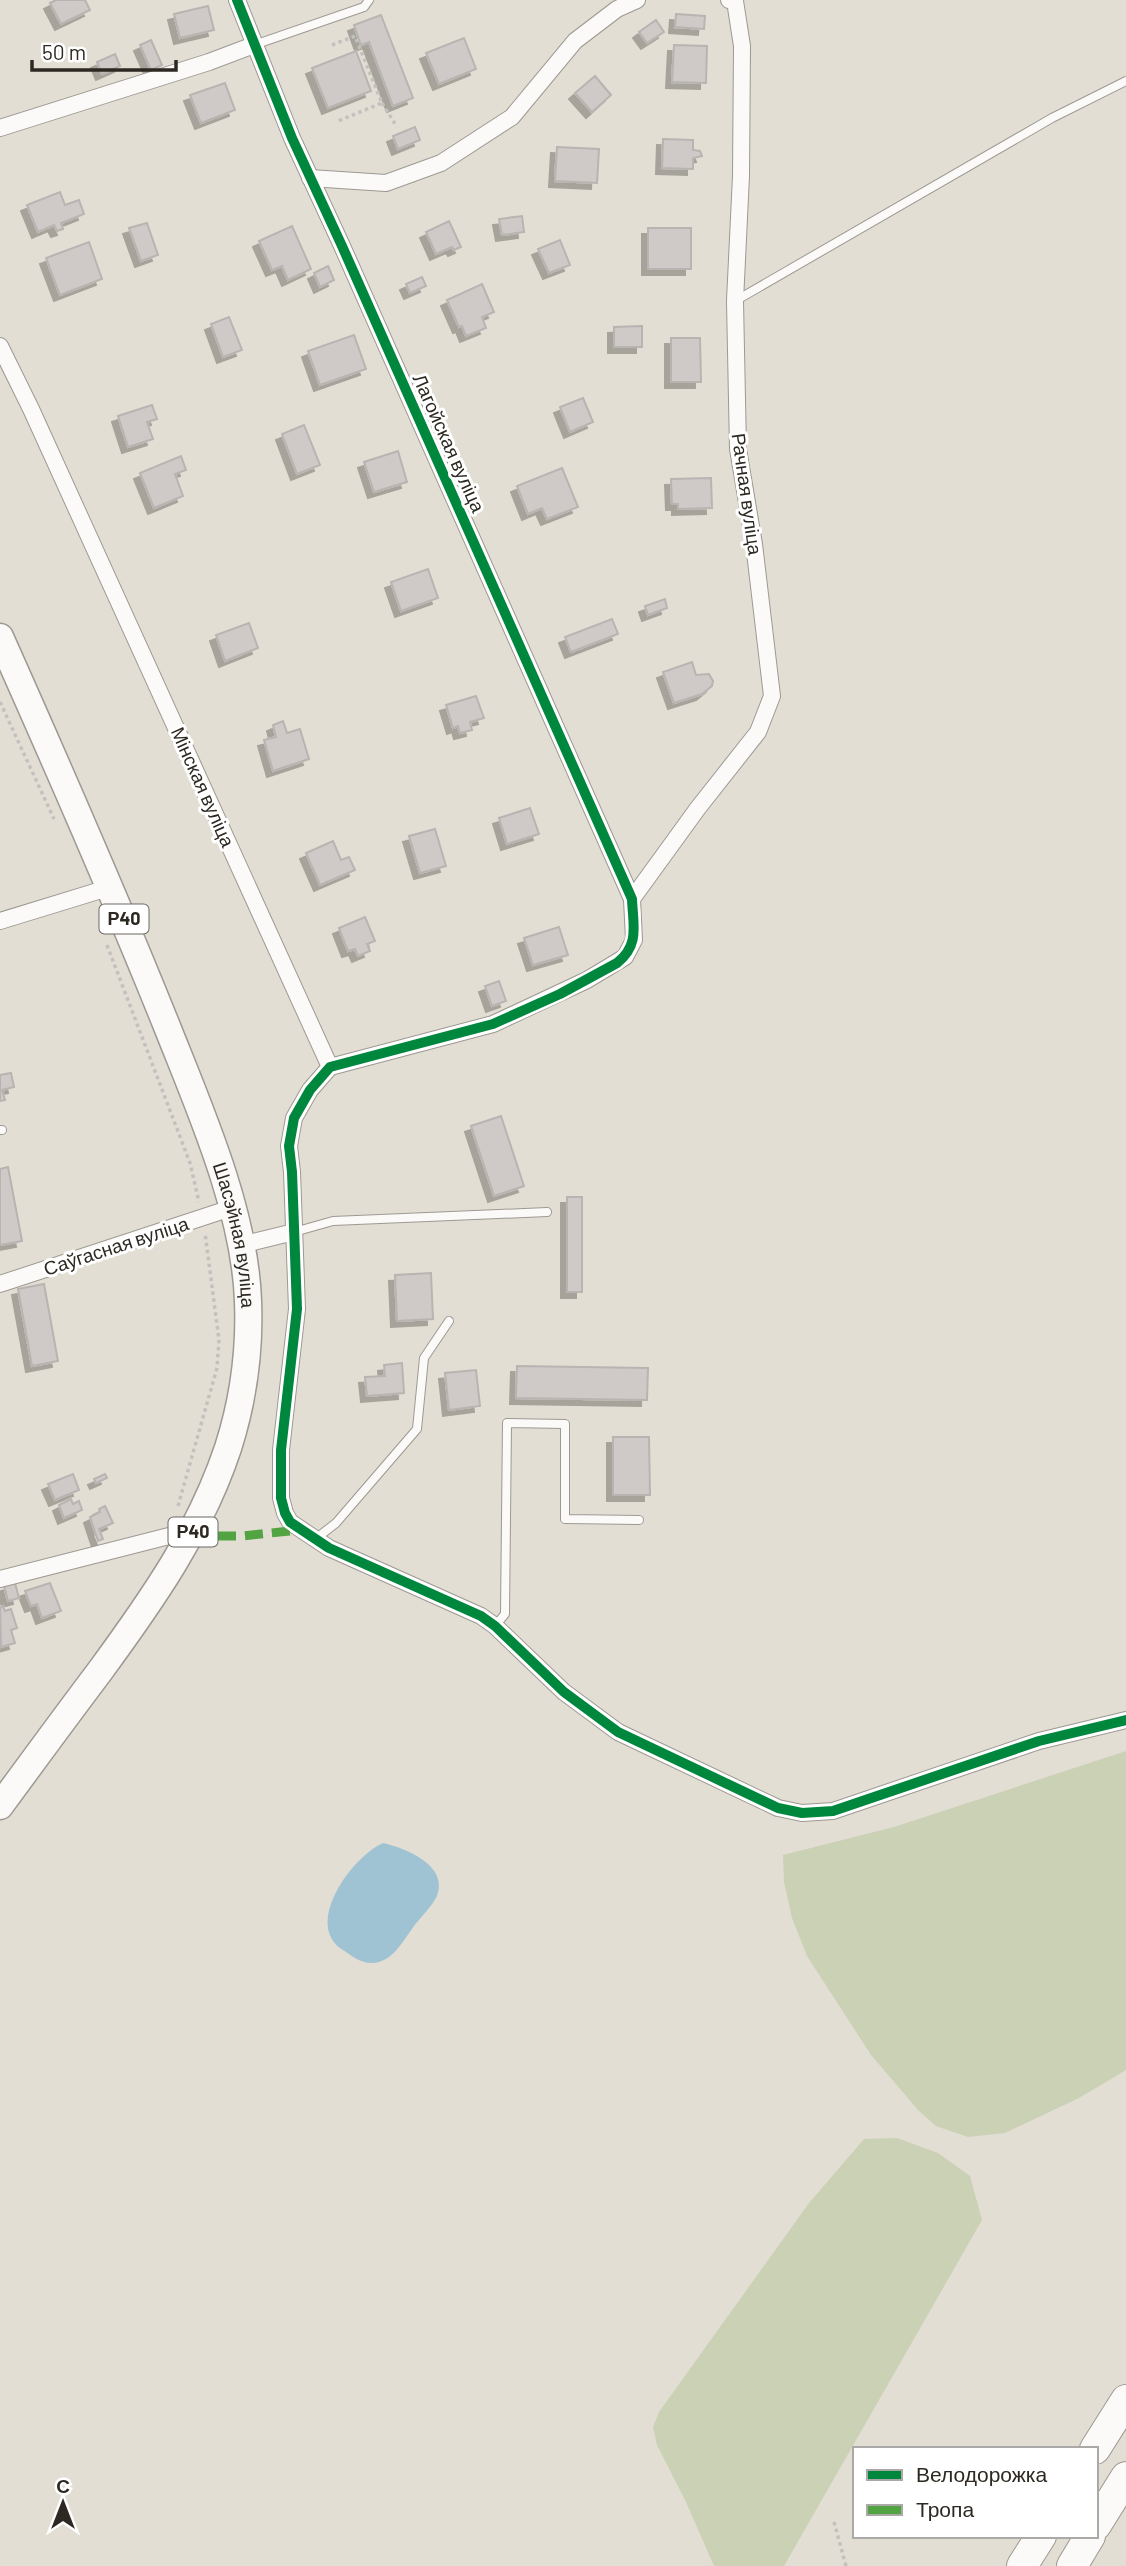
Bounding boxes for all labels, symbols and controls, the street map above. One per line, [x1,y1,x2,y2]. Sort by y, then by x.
scale bar [32,28,175,72]
text: 50 m [42,39,86,64]
street label: Лагойская вуліца [409,370,490,516]
street label: Рачная вуліца [728,432,767,557]
street label: Мінская вуліца [167,723,240,851]
road number: Р40 [100,904,148,934]
street label: Шасэйная вуліца [209,1159,260,1309]
street label: Саўгасная вуліца [40,1211,192,1280]
road number: Р40 [168,1518,218,1546]
legend [853,2447,1098,2538]
text: Велодорожка [916,2461,1047,2486]
north arrow [28,2468,98,2538]
text: С [56,2474,70,2497]
text: Тропа [916,2496,974,2521]

